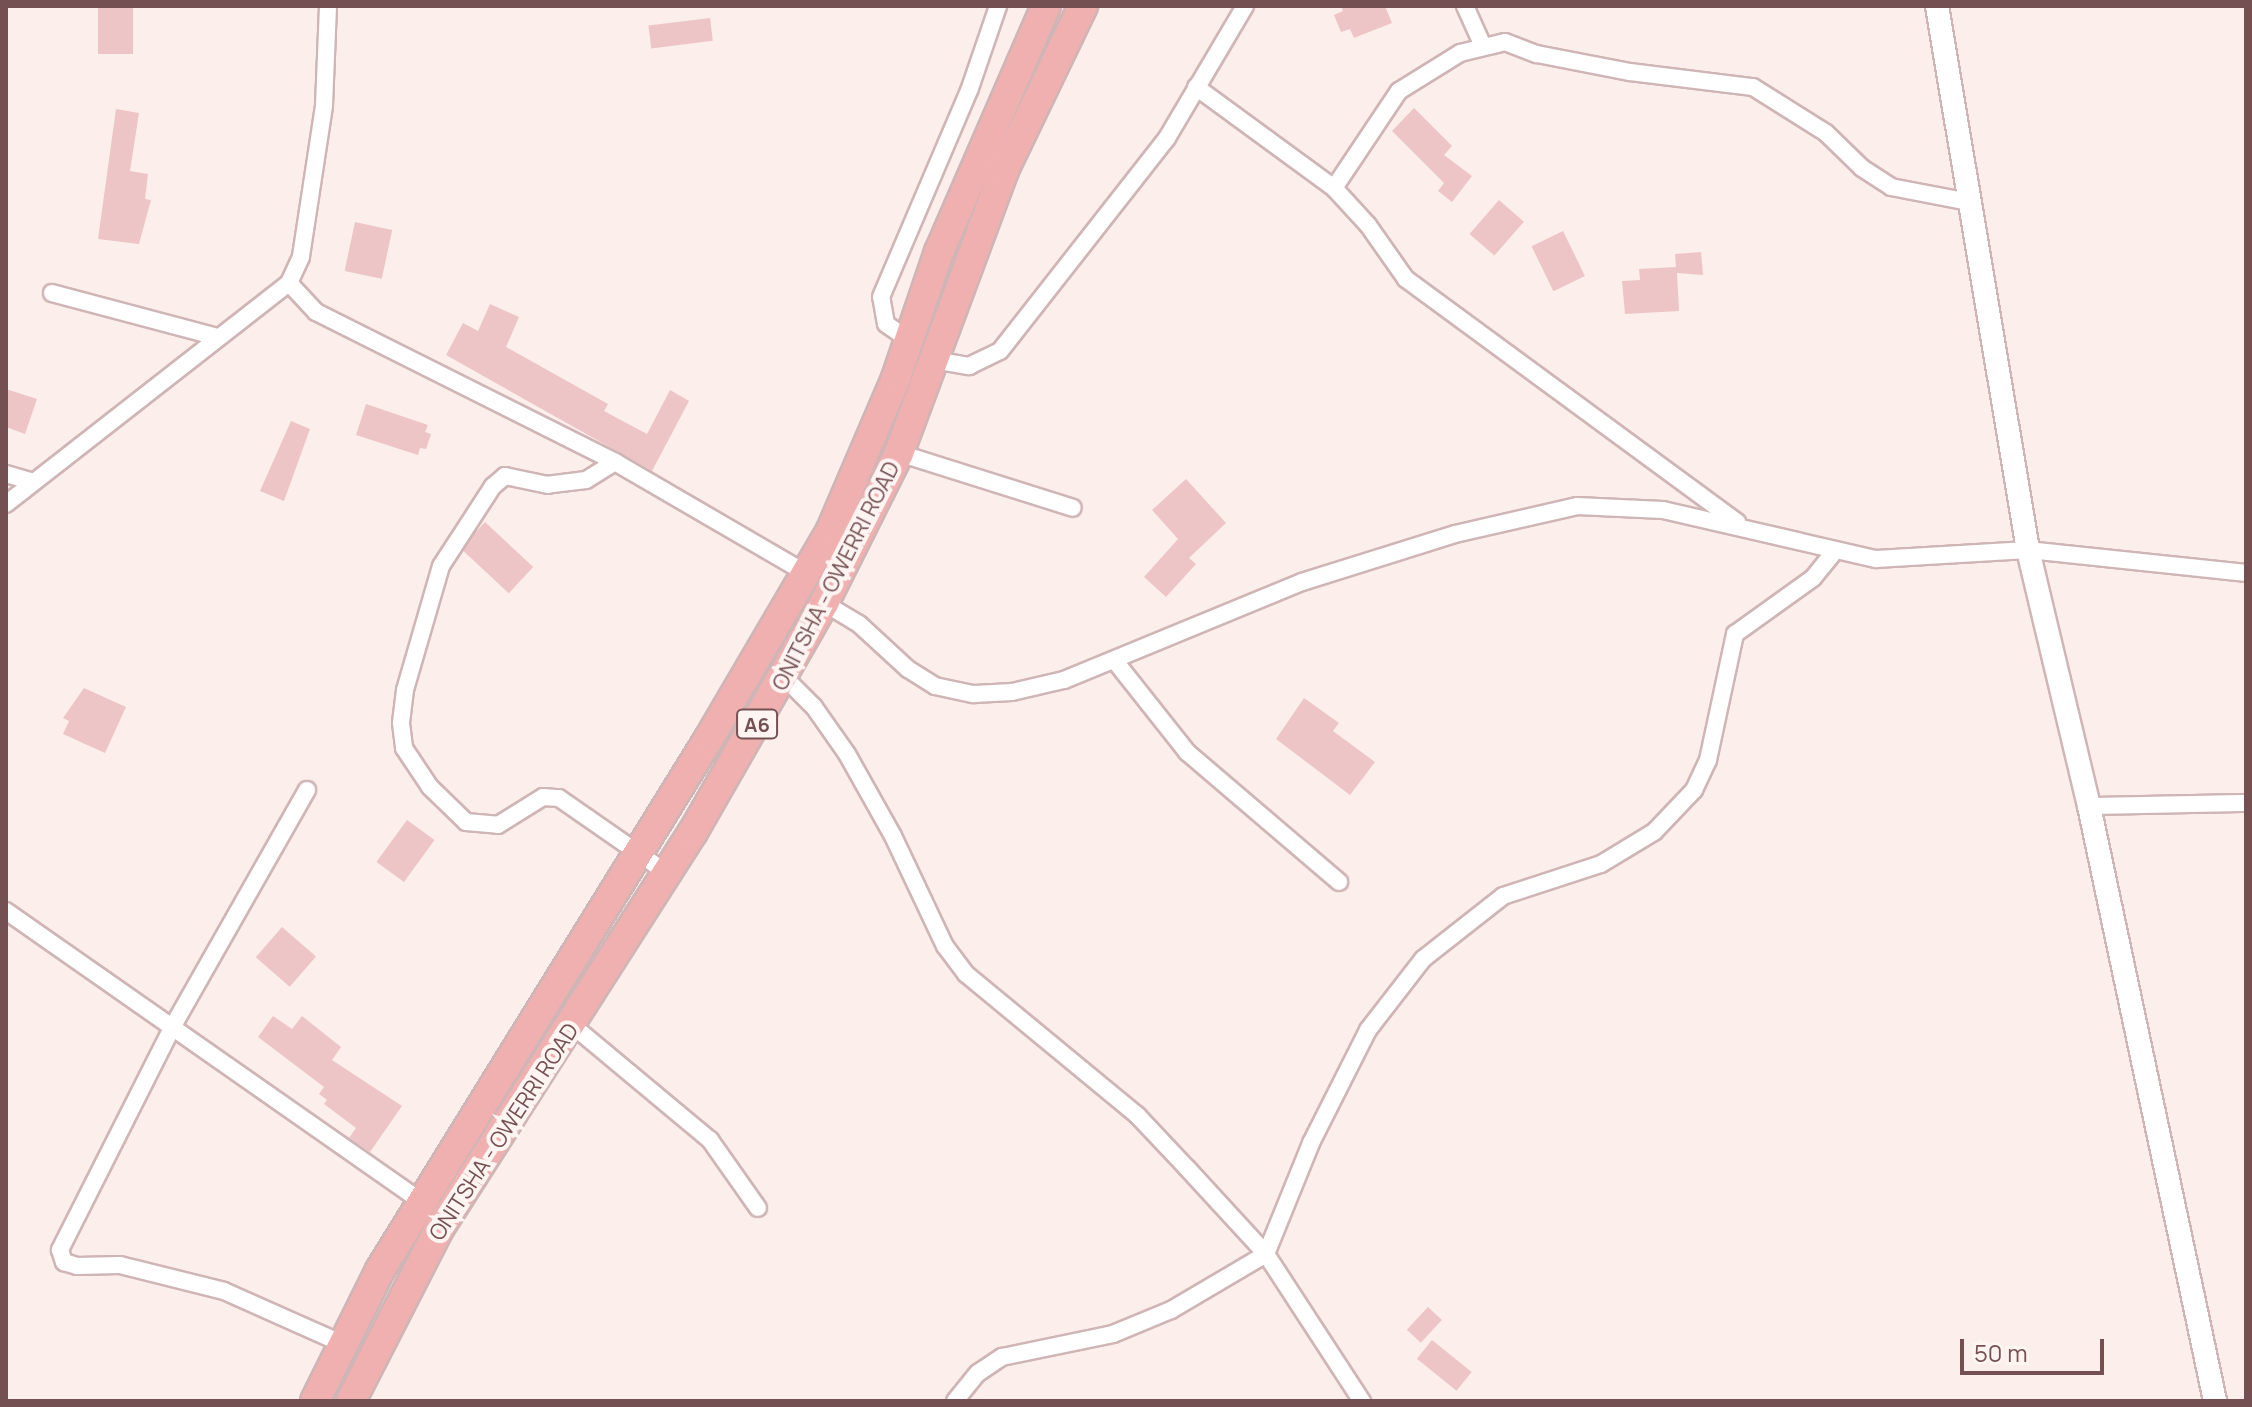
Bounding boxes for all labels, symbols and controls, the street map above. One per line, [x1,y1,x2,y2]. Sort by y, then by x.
street label: ONITSHA - OWERRI ROAD [767,457,905,695]
road number: A6 [735,708,779,740]
street label: ONITSHA - OWERRI ROAD [424,1018,584,1246]
scale bar [1964,1323,2108,1373]
text: 50 m [1974,1336,2028,1369]

